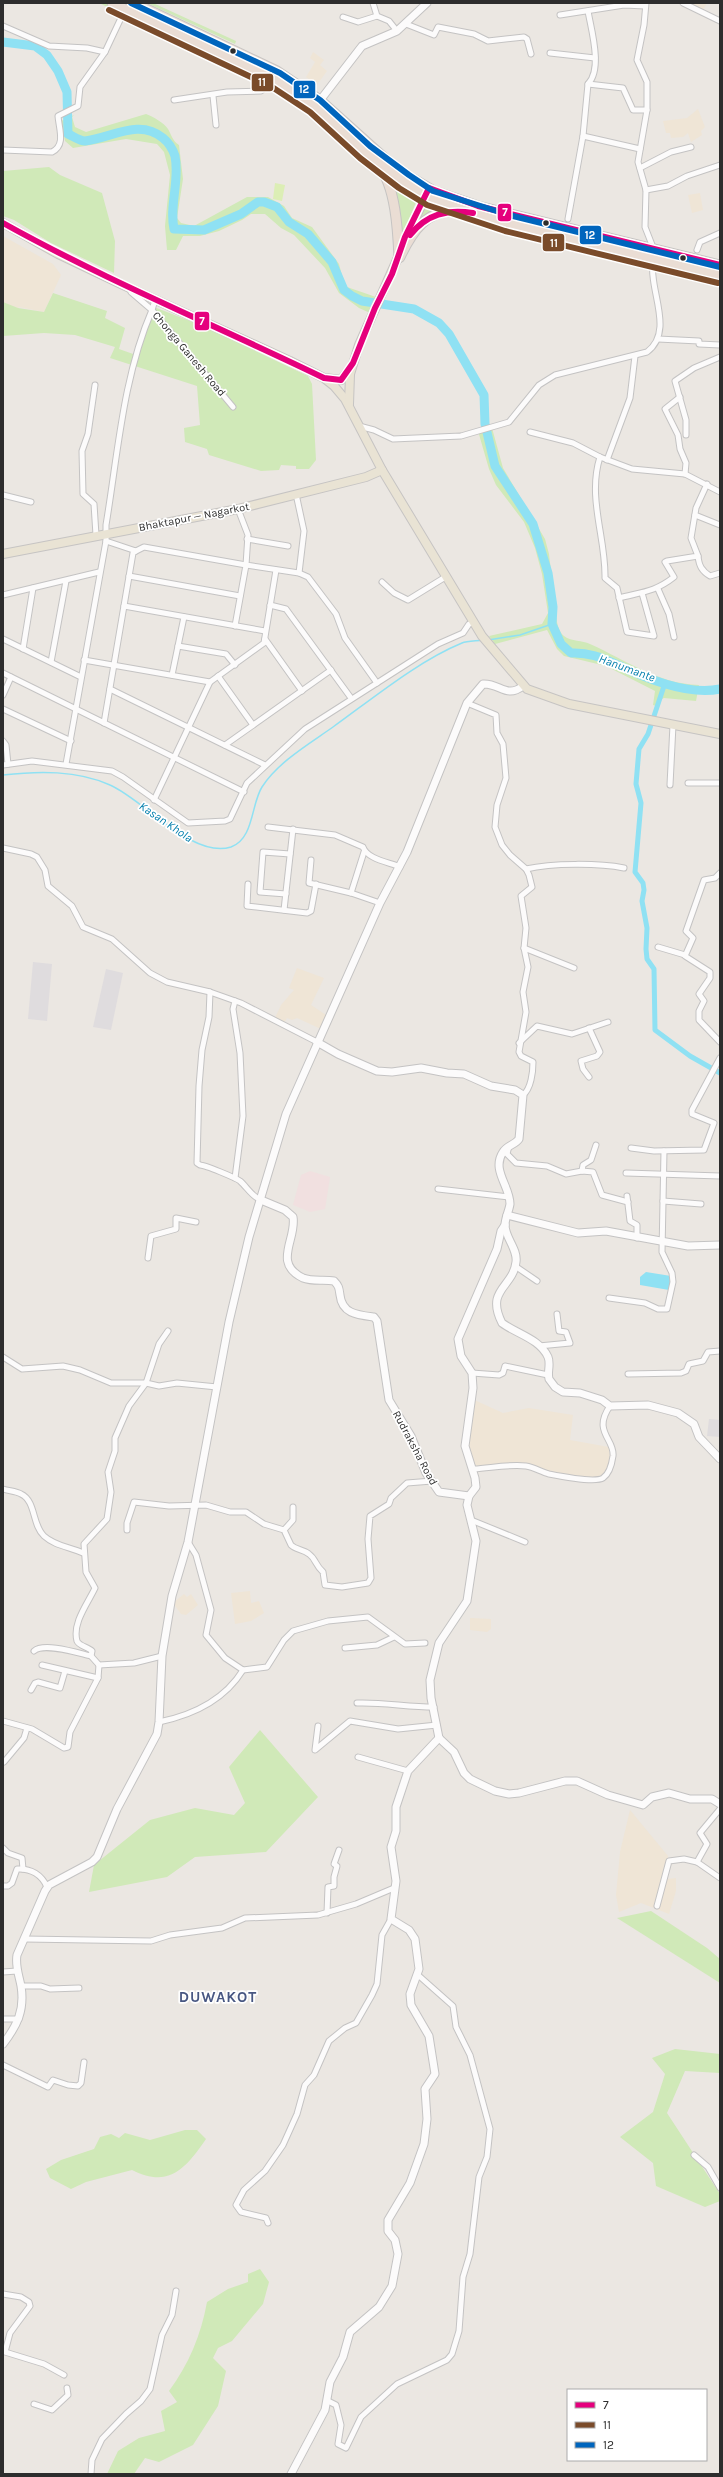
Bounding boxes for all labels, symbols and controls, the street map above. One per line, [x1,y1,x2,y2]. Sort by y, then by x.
unlabelled marker [228,46,238,56]
line badge: 11 [251,73,274,92]
text: 11 [258,76,266,89]
line badge: 12 [293,80,316,99]
text: 12 [299,83,310,96]
line badge: 7 [497,203,512,222]
text: 7 [502,206,508,219]
unlabelled marker [541,218,551,228]
line badge: 12 [579,225,602,245]
text: 12 [585,229,596,242]
line badge: 11 [542,233,565,252]
text: 11 [550,237,558,250]
unlabelled marker [678,253,688,263]
street label: Chonga Ganesh Road [150,309,228,399]
line badge: 7 [194,311,210,331]
text: 7 [199,315,205,328]
street label: Bhaktapur — Nagarkot [138,500,250,534]
water label: Hanumante [597,651,657,685]
water label: Kasan Khola [137,799,195,845]
street label: Rudraksha Road [390,1408,440,1488]
district label: DUWAKOT [179,1988,257,2006]
legend [567,2389,707,2461]
text: 7 [603,2398,609,2412]
text: 11 [603,2418,611,2432]
text: 12 [603,2438,614,2452]

